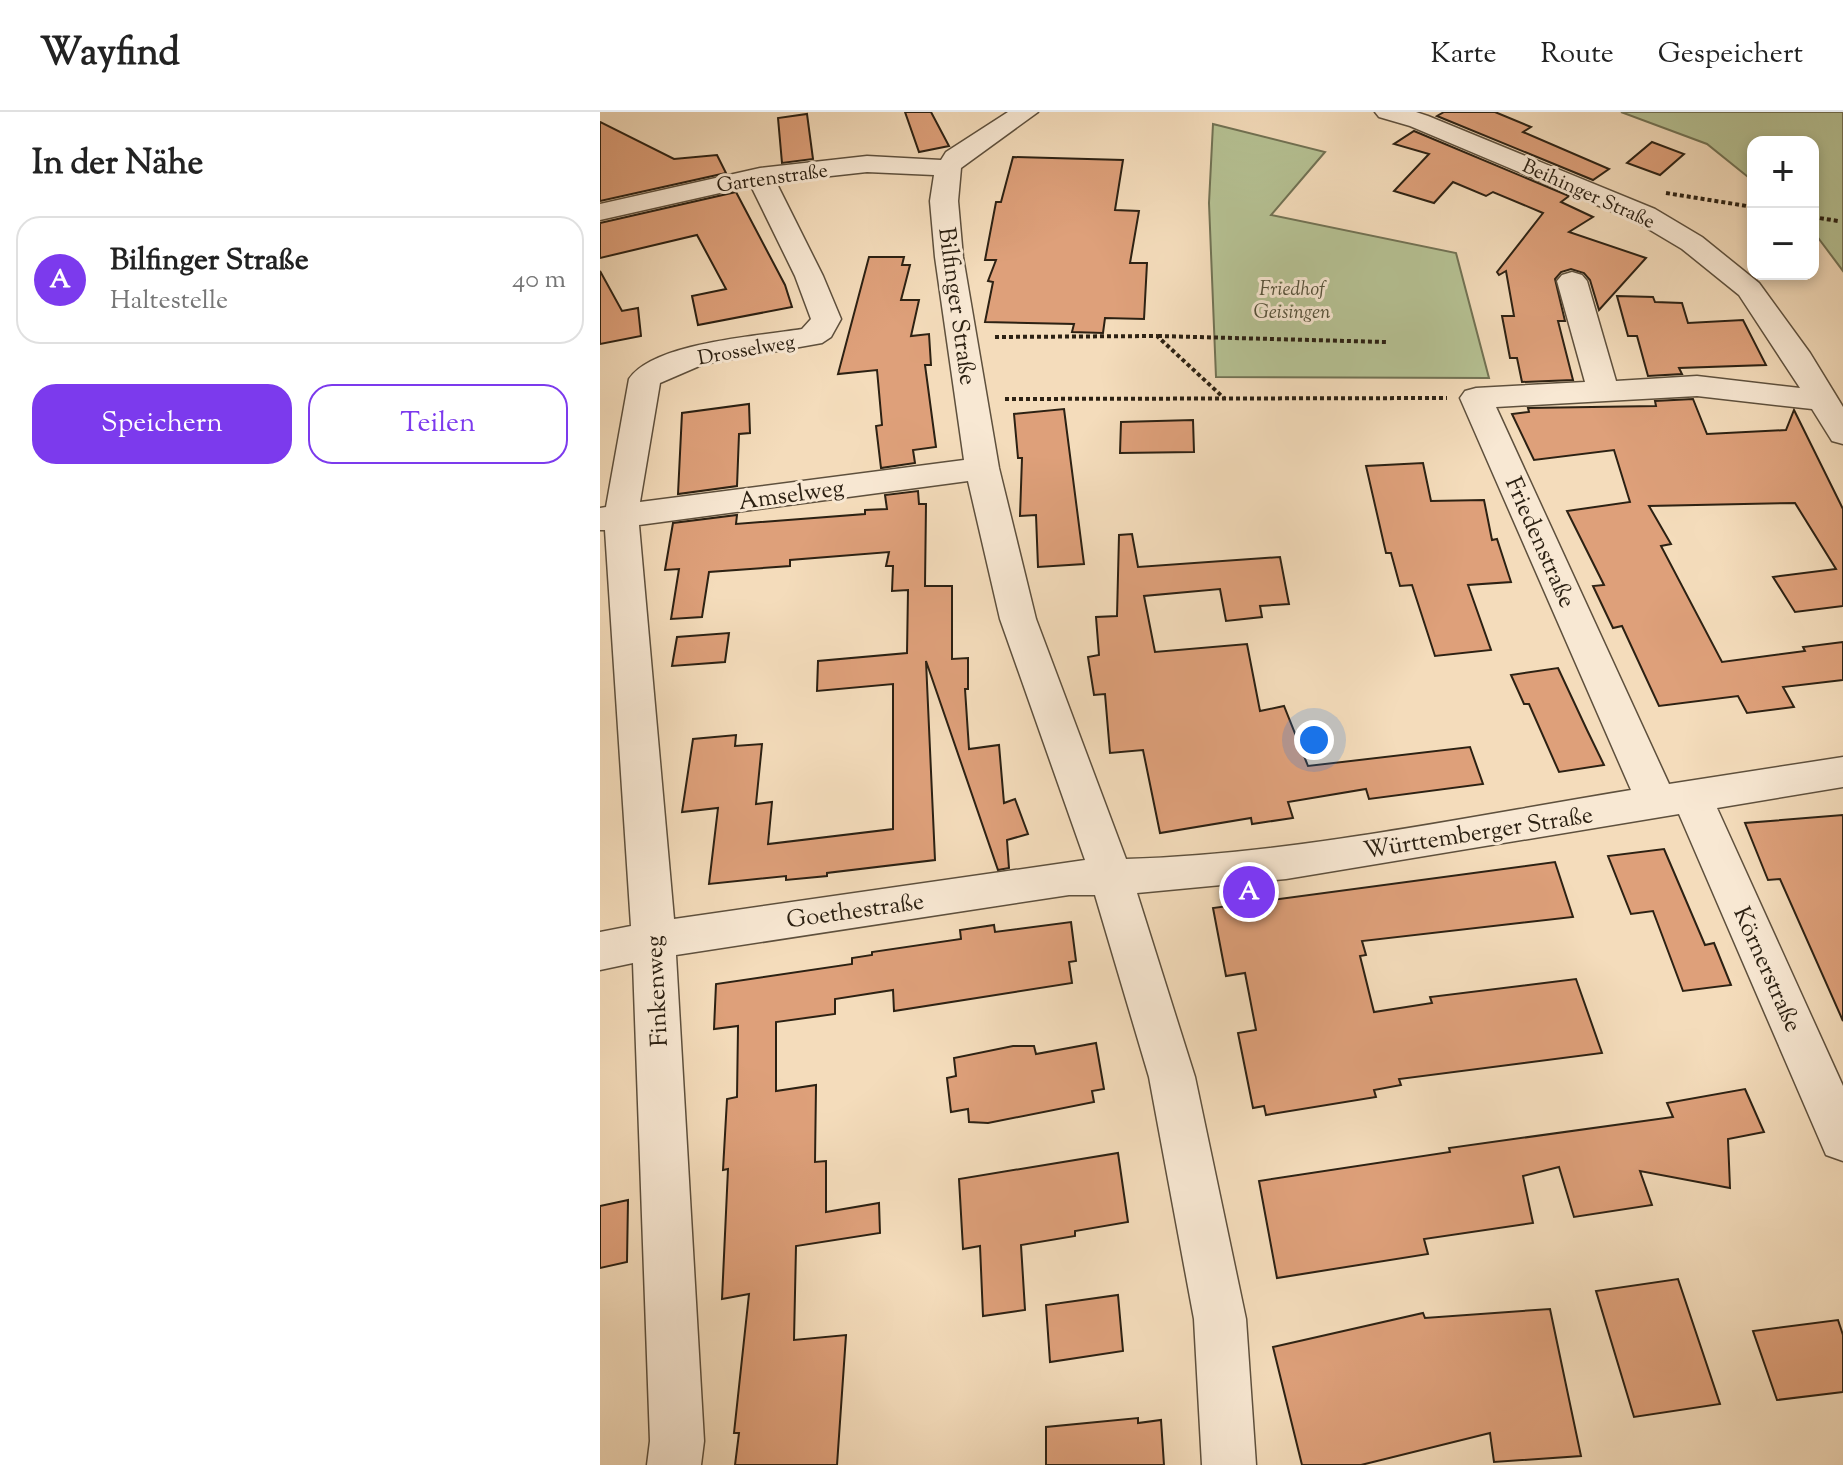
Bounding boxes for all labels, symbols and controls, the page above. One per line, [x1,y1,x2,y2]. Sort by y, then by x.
text: Wayfind [40,28,180,82]
text: Karte [1431,35,1496,75]
text: Route [1540,35,1614,75]
text: Gespeichert [1658,35,1803,75]
map controls [1747,136,1819,280]
button: + [1747,136,1819,208]
text: In der Nähe [32,140,203,189]
street label: Beihinger Straße [1517,153,1659,238]
street label: Gartenstraße [715,157,830,202]
button: − [1747,208,1819,280]
street label: Bilfinger Straße [928,225,984,387]
text: Bilfinger Straße [110,240,309,283]
text: A [49,262,71,299]
text: 40 m [512,262,566,299]
park label: Friedhof Geisingen [1253,276,1331,328]
text: Haltestelle [110,283,228,320]
street label: Drosselweg [696,329,797,374]
button: Speichern [32,384,292,464]
button: Teilen [308,384,568,464]
street label: Amselweg [736,472,847,520]
street label: Friedenstraße [1495,472,1583,614]
your location [1294,720,1334,760]
street label: Württemberger Straße [1361,799,1595,869]
pin: A [1223,862,1275,922]
street label: Goethestraße [784,886,926,938]
street label: Körnerstraße [1723,902,1809,1038]
street label: Finkenweg [638,934,678,1047]

